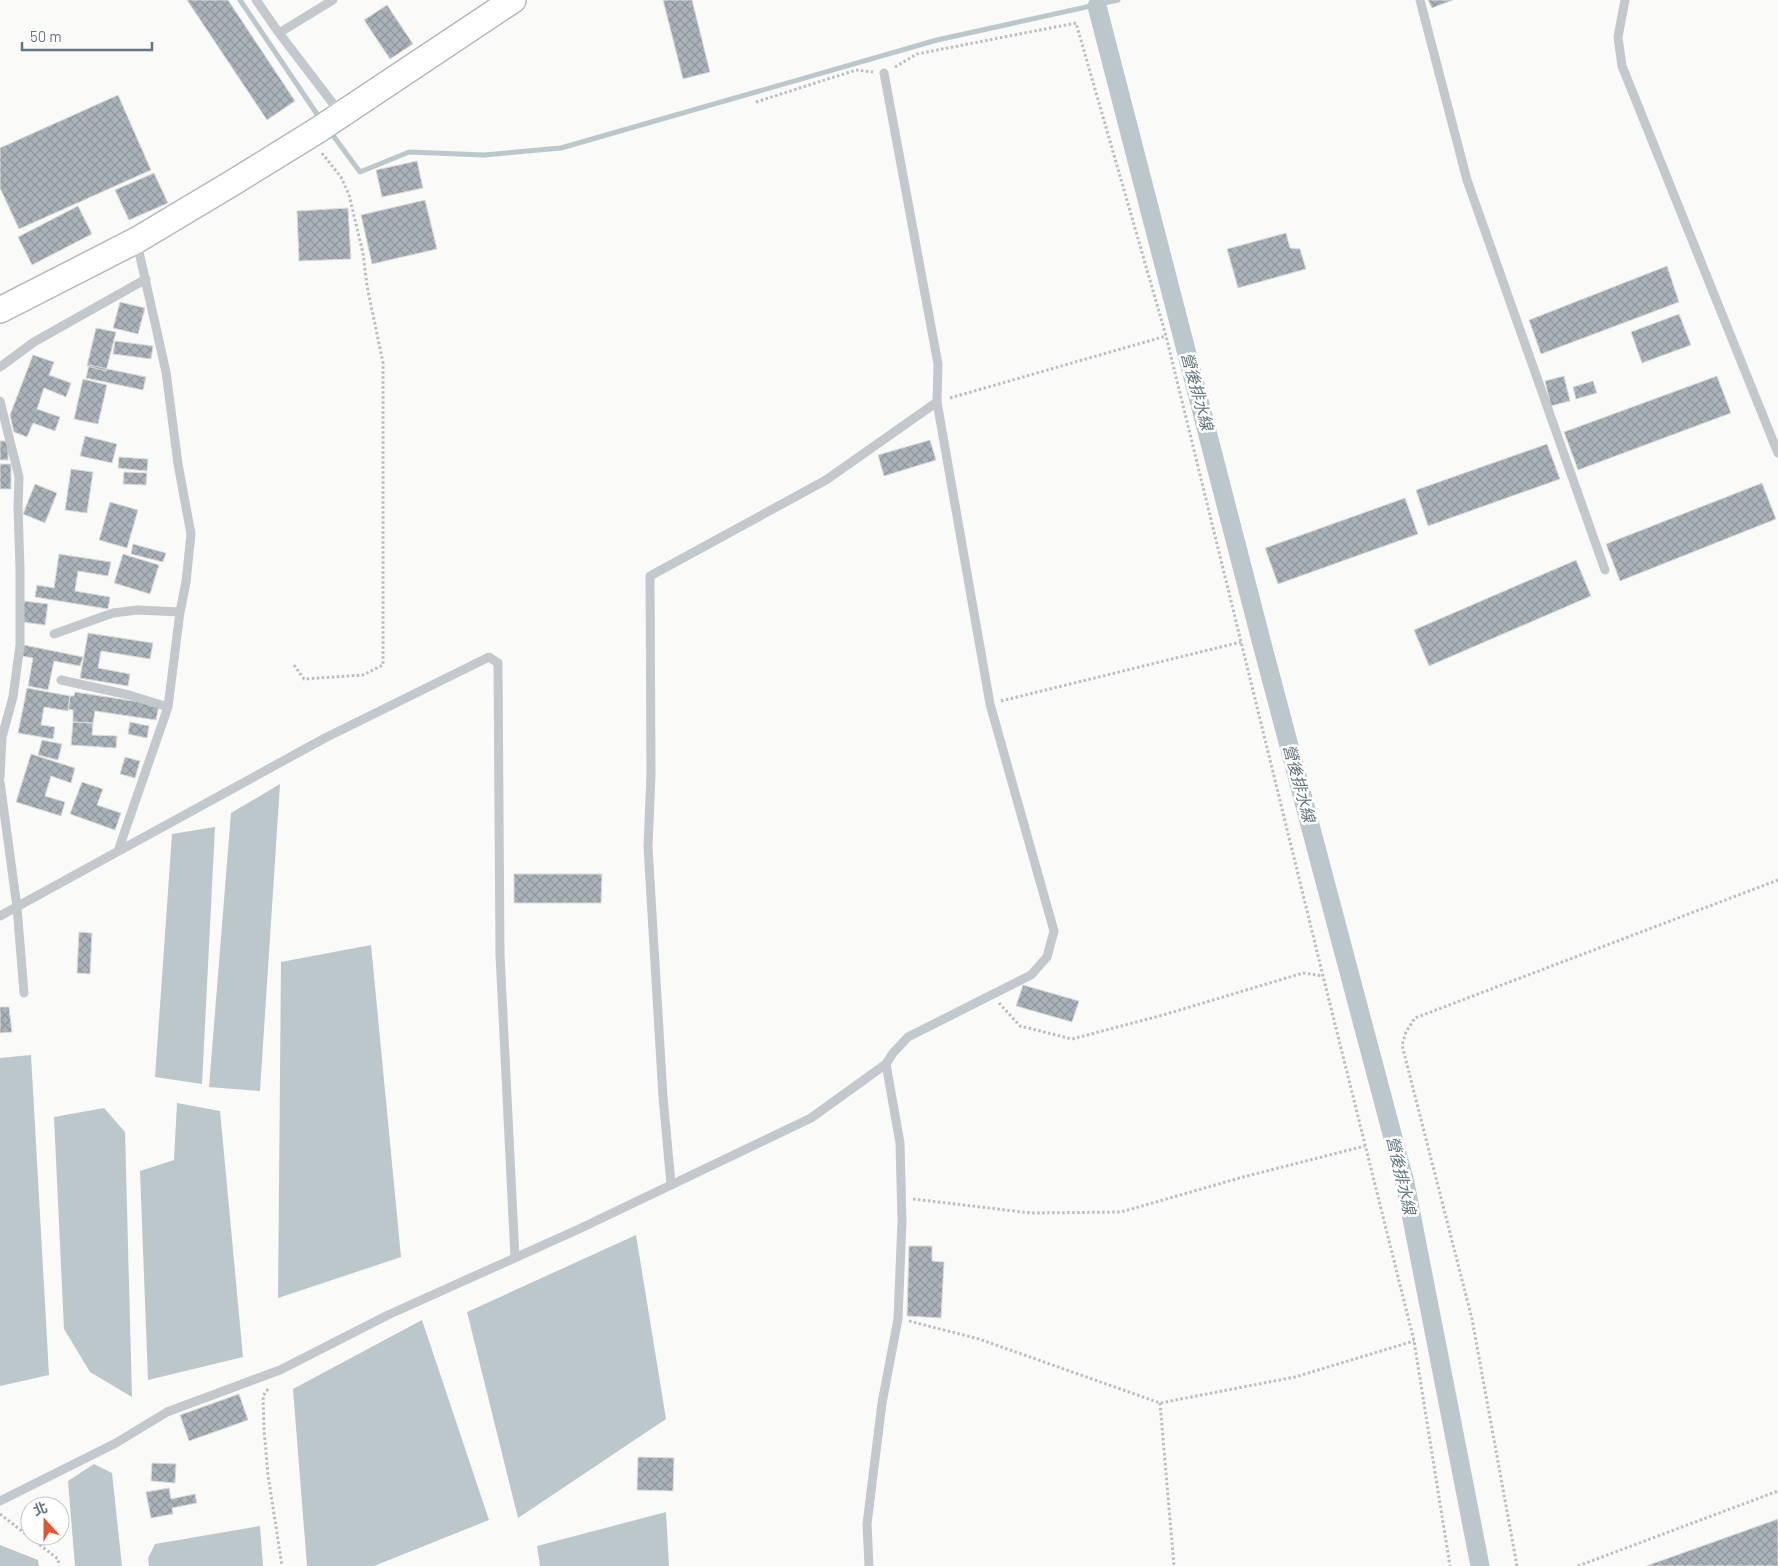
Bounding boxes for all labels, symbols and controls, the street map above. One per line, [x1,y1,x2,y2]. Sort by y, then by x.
scale bar [22,20,152,52]
text: 50 m [30,27,62,45]
water label: 營後排水線 [1178,350,1218,434]
water label: 營後排水線 [1280,742,1320,826]
water label: 營後排水線 [1384,1134,1421,1218]
north arrow [20,1496,70,1546]
text: 北 [31,1498,50,1519]

